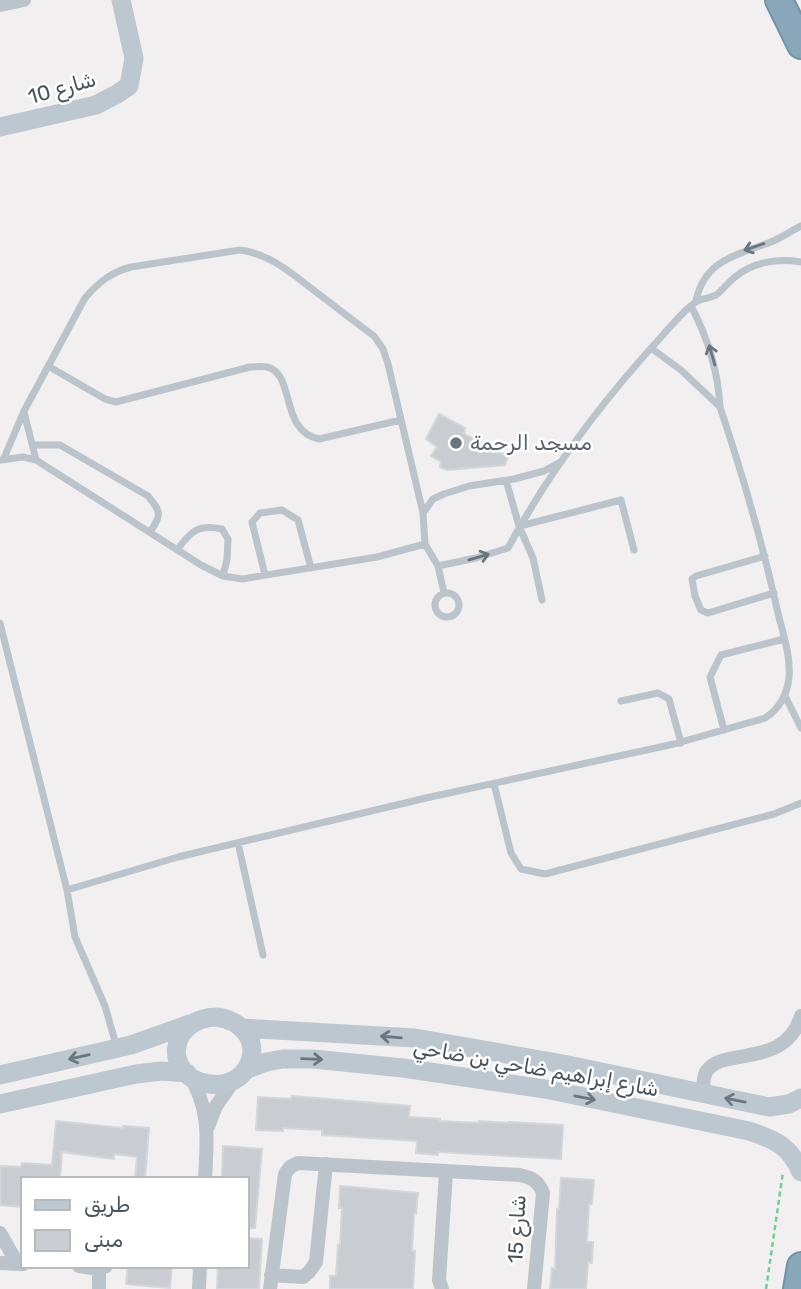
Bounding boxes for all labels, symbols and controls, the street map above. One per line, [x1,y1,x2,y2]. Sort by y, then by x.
street label: شارع 10 [25,66,99,111]
one-way arrow [743,241,765,254]
one-way arrow [704,344,717,366]
place label: مسجد الرحمة [470,430,592,455]
marker: مسجد الرحمة [448,435,464,451]
one-way arrow [468,549,490,562]
one-way arrow [380,1030,403,1043]
street label: شارع إبراهيم ضاحي بن ضاحي [411,1034,661,1105]
one-way arrow [68,1051,91,1064]
one-way arrow [300,1053,323,1066]
one-way arrow [573,1091,596,1105]
one-way arrow [724,1093,747,1107]
legend [21,1177,248,1268]
text: طريق [84,1192,130,1217]
street label: شارع 15 [502,1194,533,1264]
text: مبنى [84,1227,123,1252]

